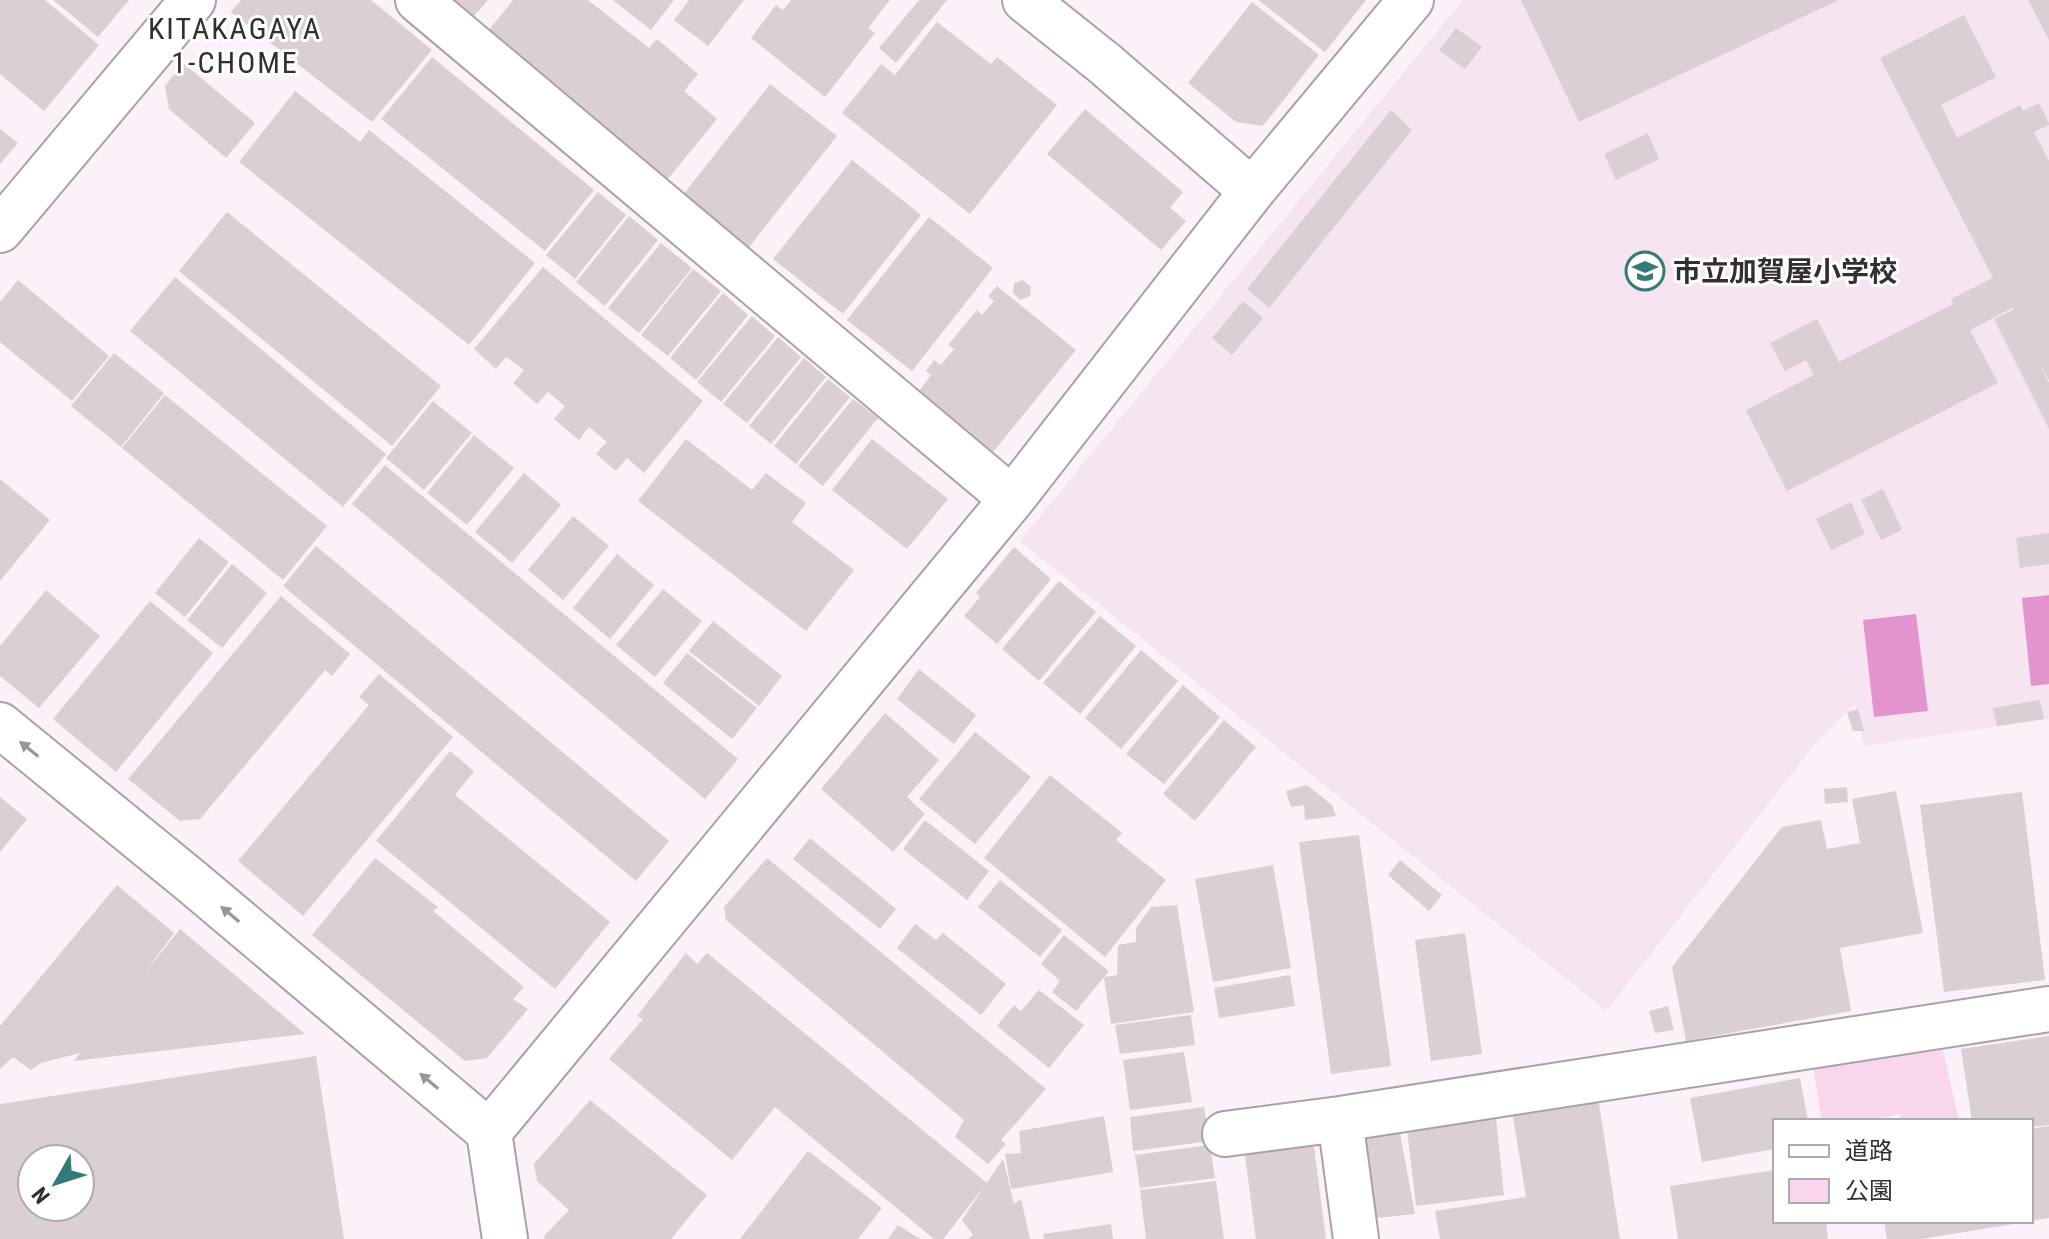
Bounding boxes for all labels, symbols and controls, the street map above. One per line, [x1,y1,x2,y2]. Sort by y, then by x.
district label: KITAKAGAYA 1-CHOME [148,11,322,80]
school or university icon: 市立加賀屋小学校 [1624,250,1666,292]
place label: 市立加賀屋小学校 [1673,255,1897,288]
one-way arrow [19,741,39,758]
one-way arrow [220,906,240,923]
one-way arrow [420,1073,440,1090]
legend [1773,1119,2033,1223]
text: 道路 [1845,1137,1893,1165]
north arrow [16,1143,96,1223]
text: 公園 [1845,1177,1893,1205]
text: N [27,1182,55,1208]

